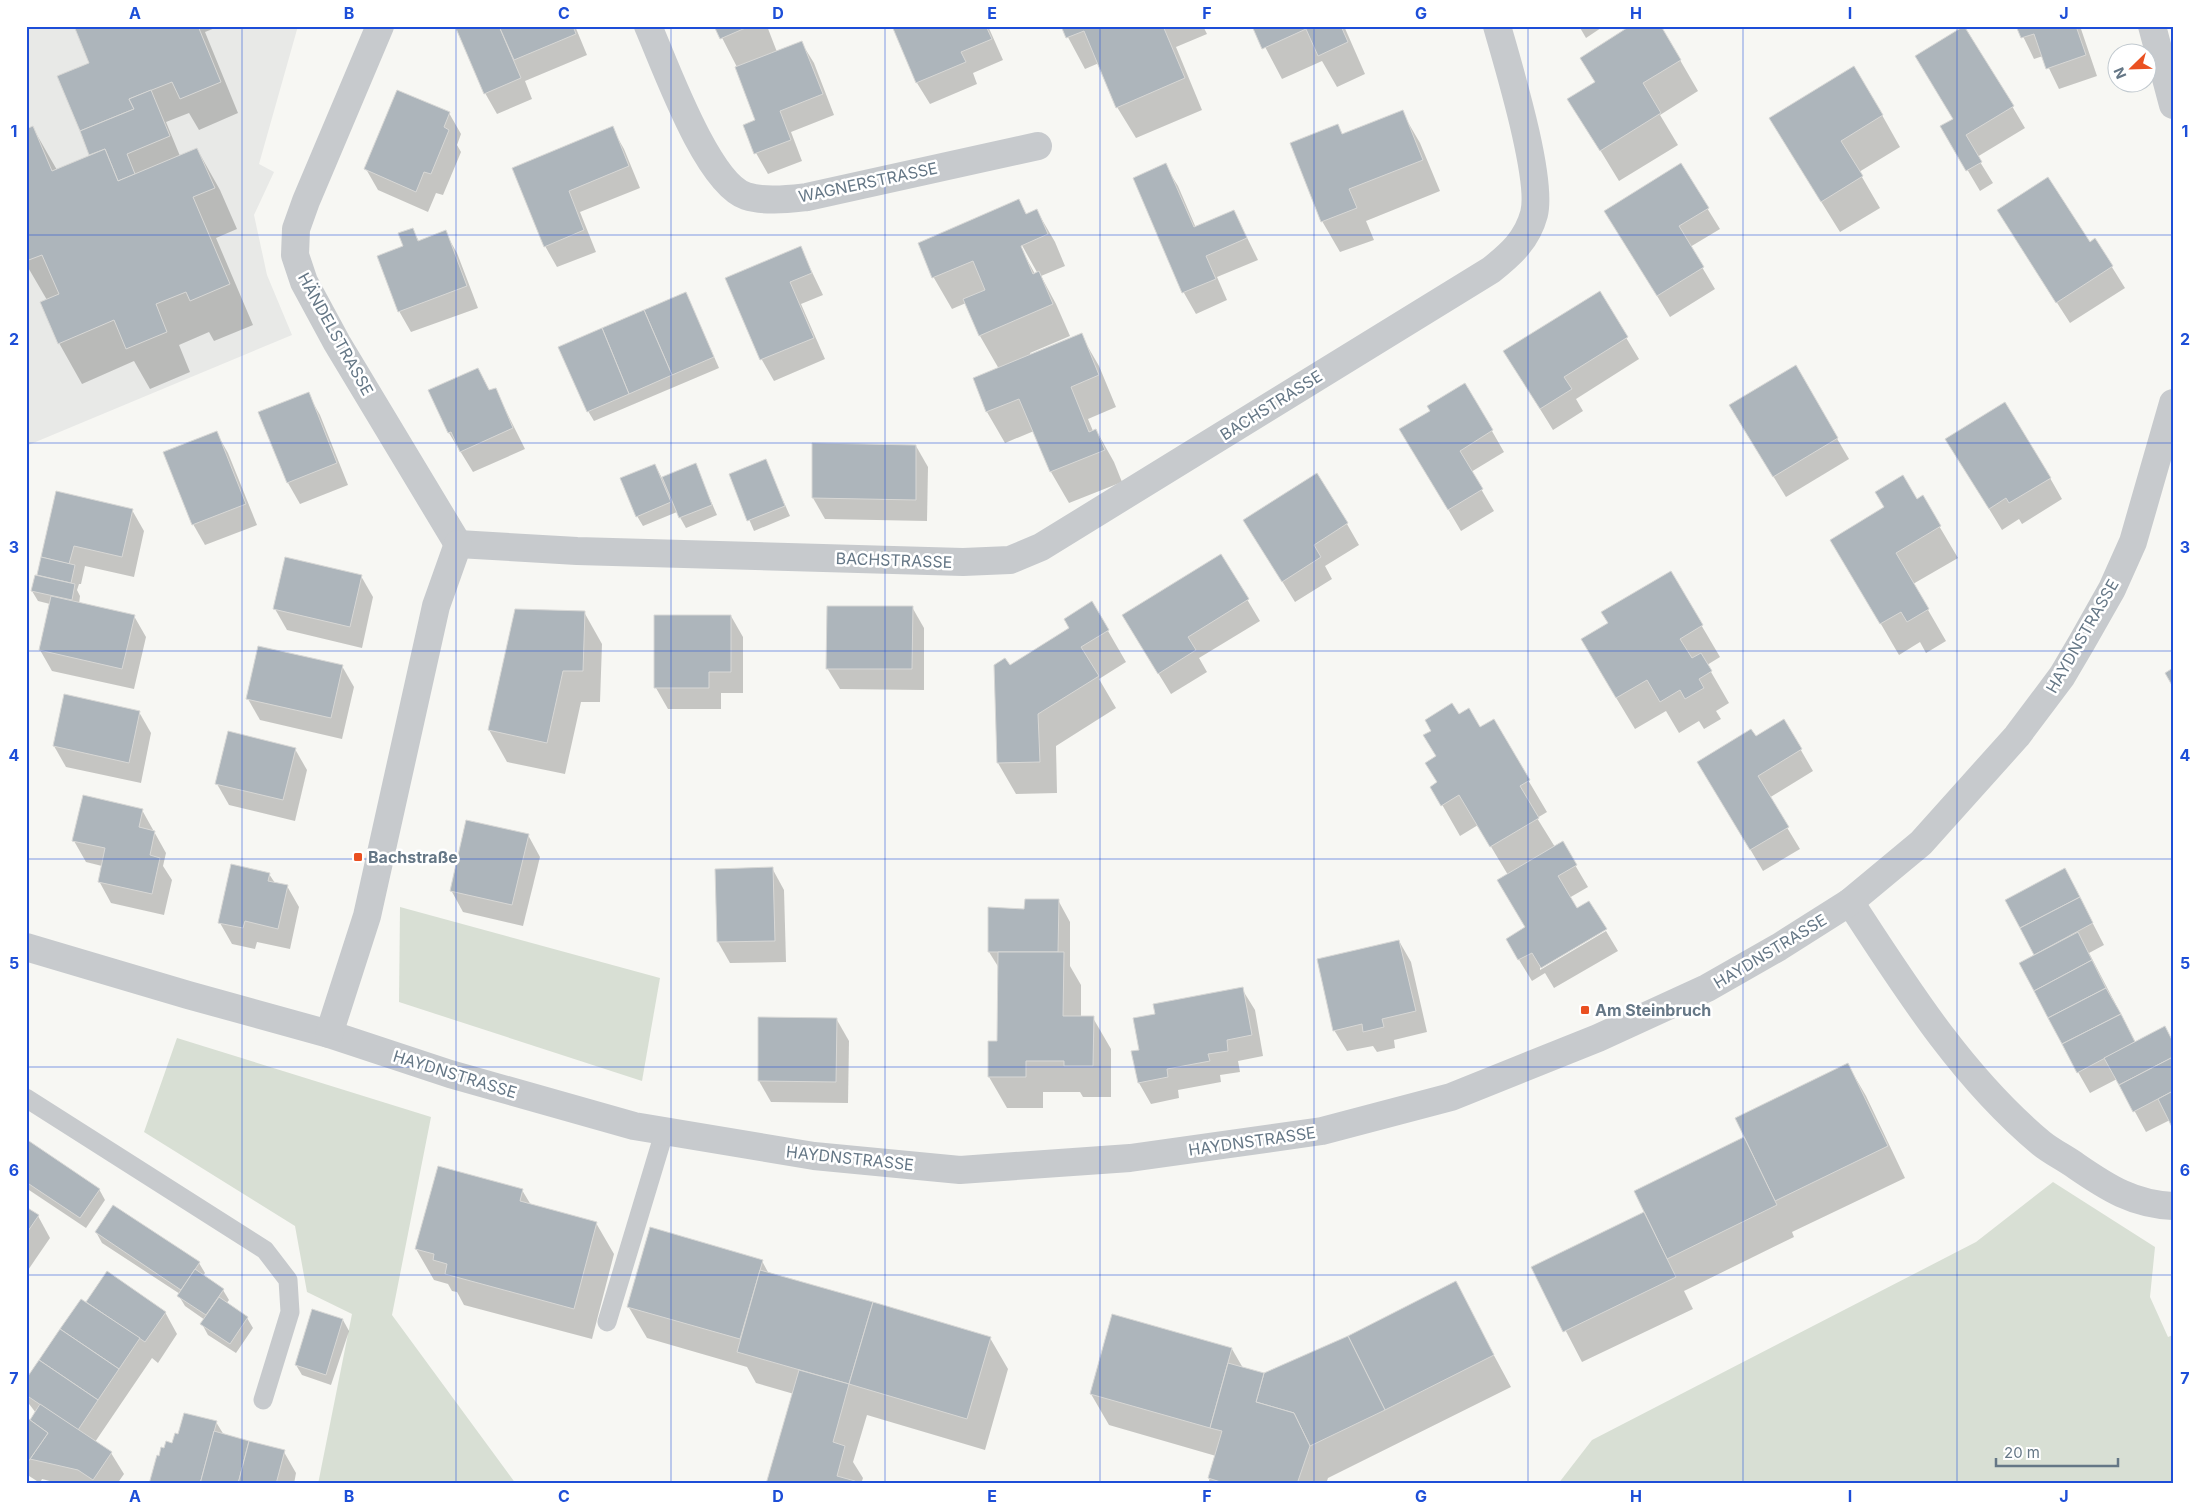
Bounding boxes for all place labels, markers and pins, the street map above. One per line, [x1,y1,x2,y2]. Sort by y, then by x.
place label: Bachstraße [368,847,458,867]
marker: Bachstraße [352,851,364,863]
place label: Am Steinbruch [1595,1000,1711,1020]
marker: Am Steinbruch [1579,1004,1591,1016]

